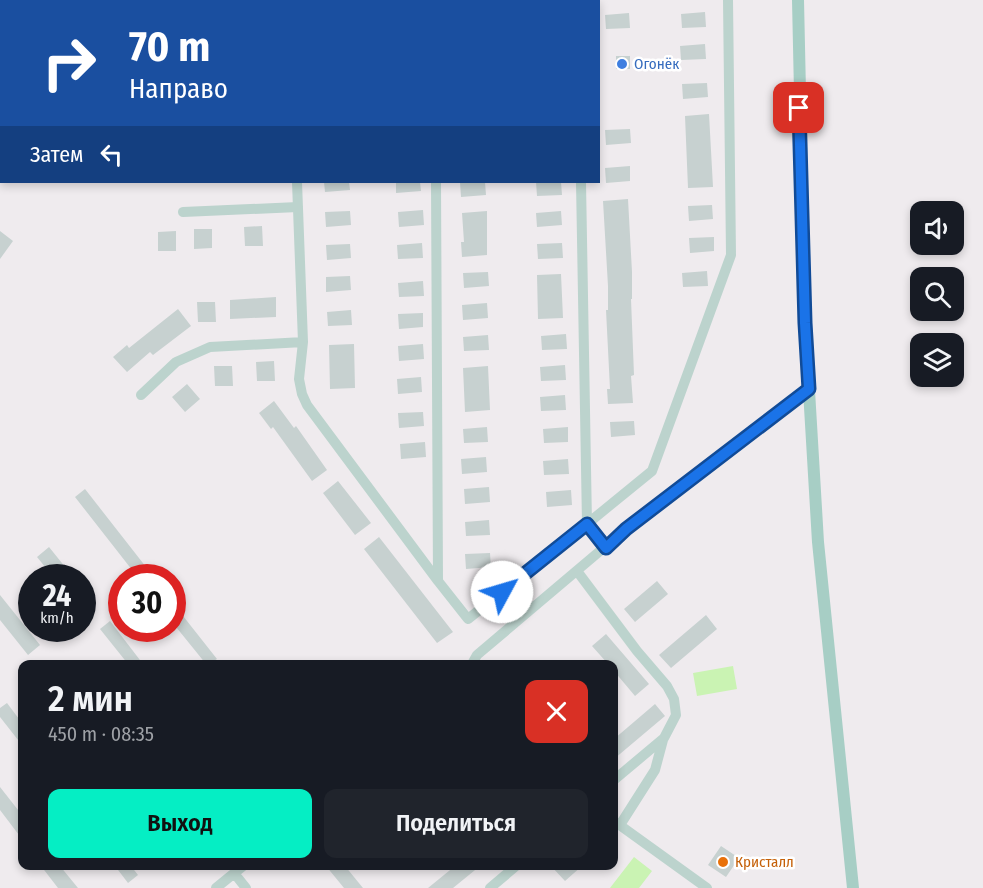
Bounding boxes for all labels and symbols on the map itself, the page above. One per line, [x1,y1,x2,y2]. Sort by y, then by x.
place label: Огонёк [634,55,679,73]
marker: Огонёк [615,57,629,71]
pin [773,82,824,133]
position arrow [470,560,534,624]
speed limit sign: 30 [108,564,186,642]
place label: Кристалл [735,853,794,871]
marker: Кристалл [716,855,730,869]

